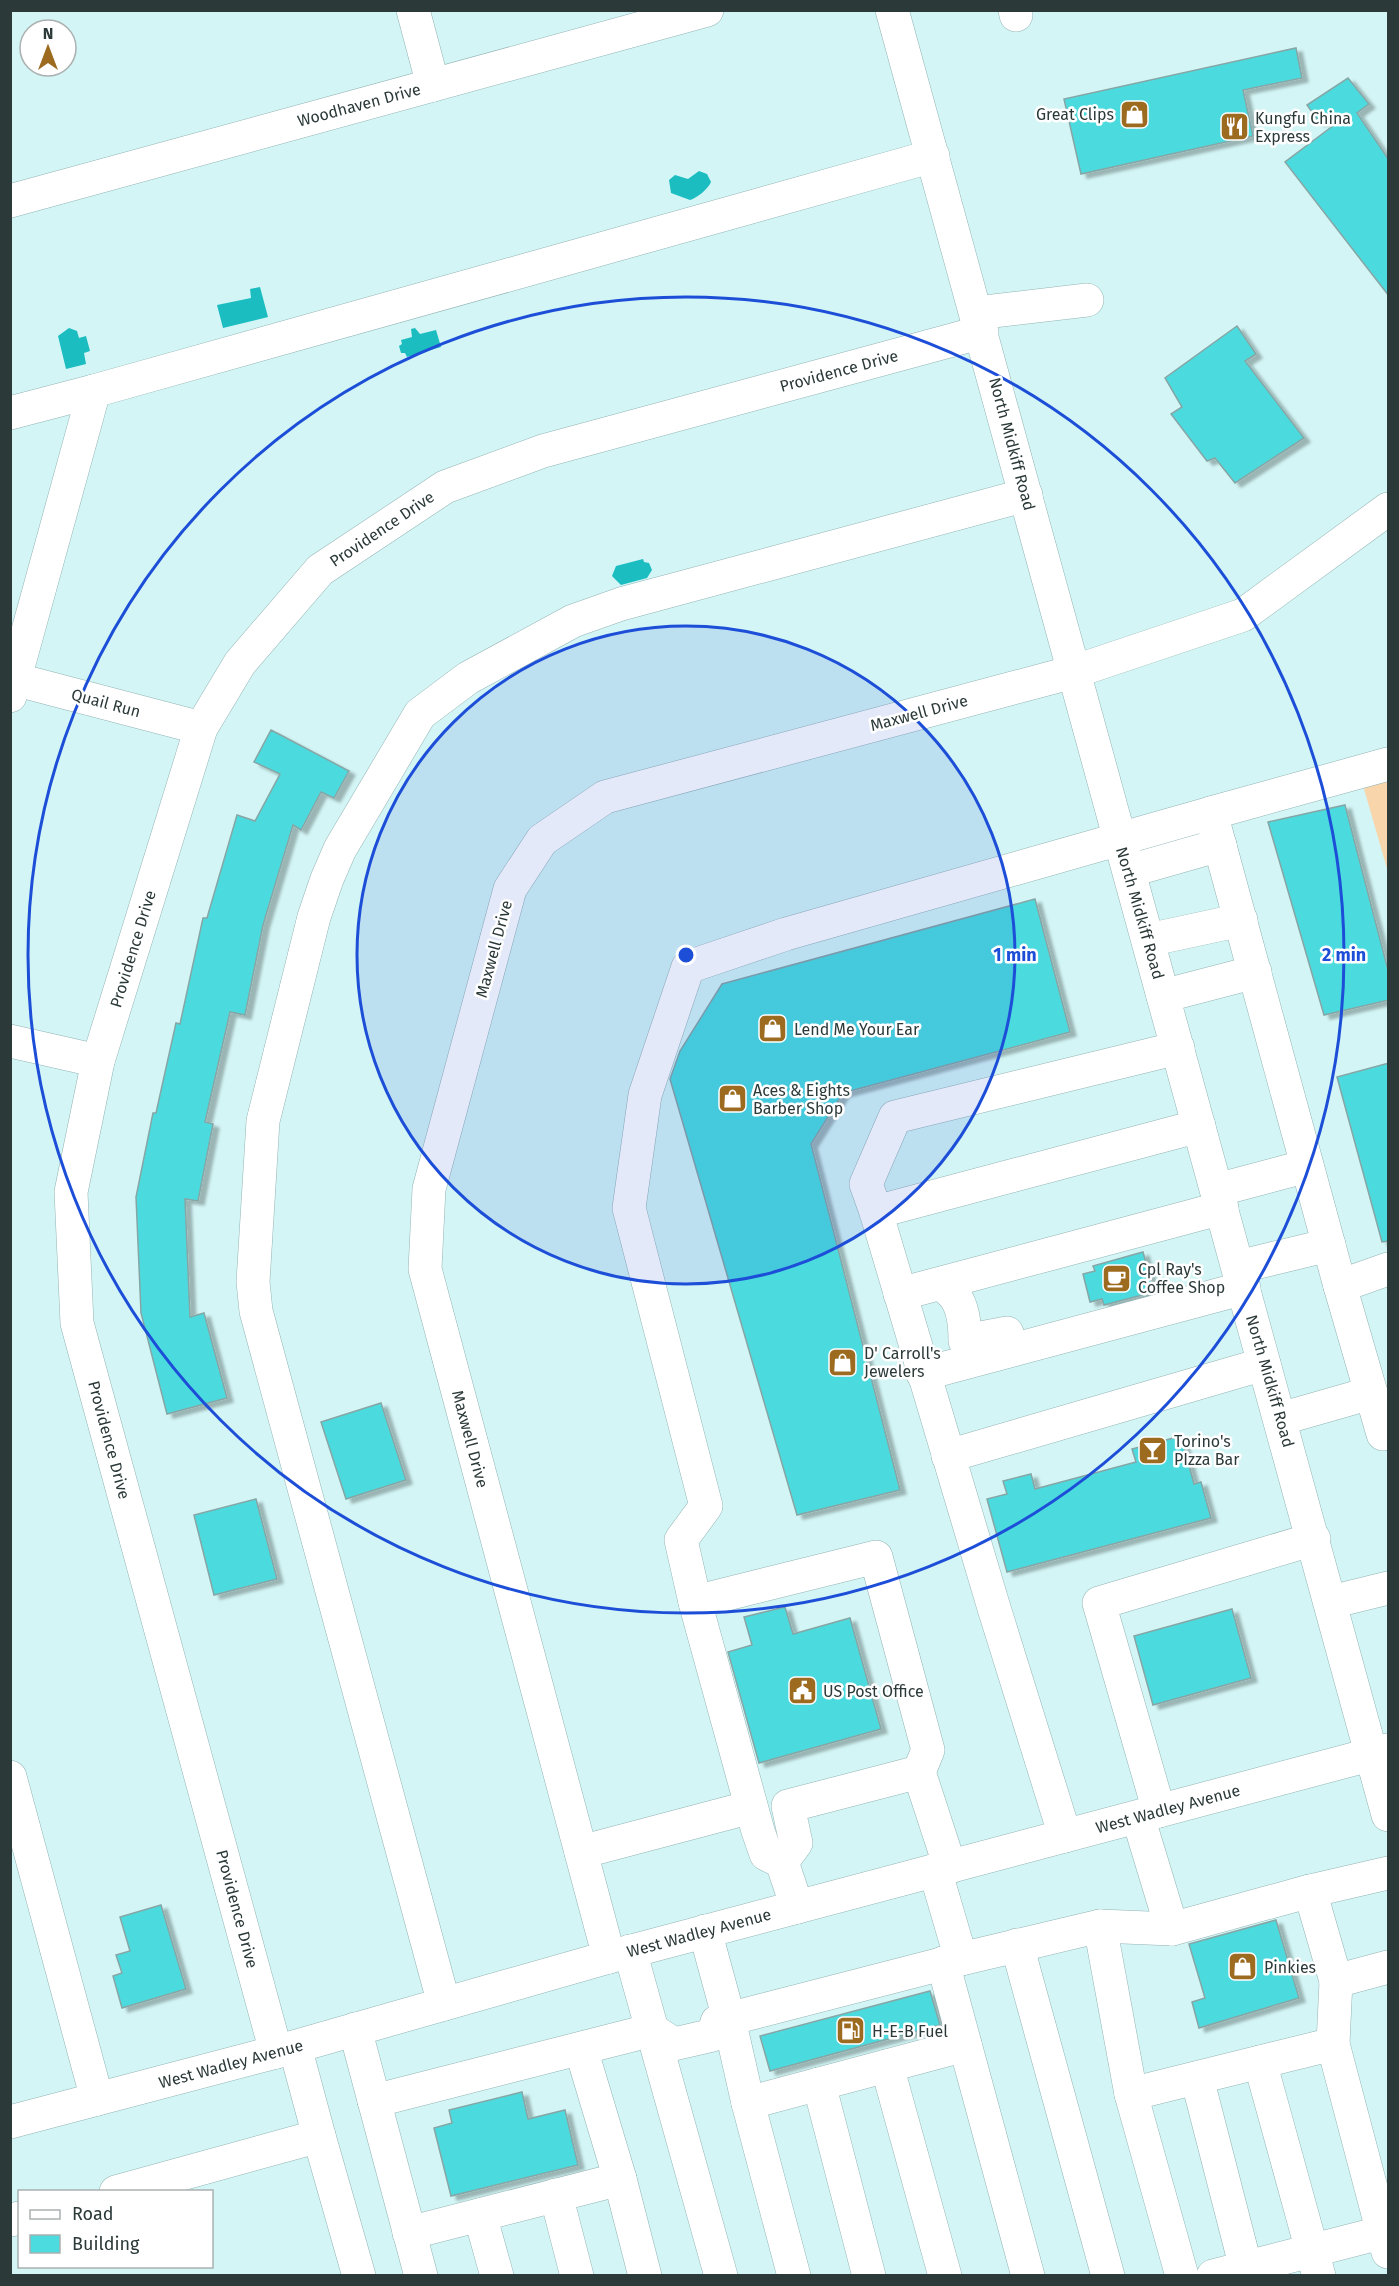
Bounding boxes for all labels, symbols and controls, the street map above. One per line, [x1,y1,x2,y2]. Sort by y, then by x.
north arrow [18,18,78,78]
text: N [43,24,53,43]
street label: Woodhaven Drive [295,79,423,131]
shop icon: Great Clips [1119,98,1151,130]
place label: Great Clips [1036,105,1114,124]
place label: Kungfu China Express [1255,109,1351,146]
restaurant icon: Kungfu China Express [1218,111,1250,143]
street label: Providence Drive [778,346,900,396]
street label: North Midkiff Road [985,375,1039,513]
street label: Providence Drive [326,487,438,571]
street label: Quail Run [69,685,143,721]
street label: Maxwell Drive [868,691,970,735]
street label: North Midkiff Road [1112,845,1168,981]
street label: Providence Drive [106,888,160,1010]
street label: Maxwell Drive [472,898,516,1000]
text: 1 min [993,944,1037,966]
text: 2 min [1322,944,1366,966]
centre of rings [676,945,696,965]
shop icon: Lend Me Your Ear [757,1013,789,1045]
place label: Lend Me Your Ear [794,1020,920,1039]
place label: Aces & Eights Barber Shop [753,1081,850,1118]
shop icon: Aces & Eights Barber Shop [716,1083,748,1115]
place label: Cpl Ray's Coffee Shop [1138,1260,1225,1297]
cafe icon: Cpl Ray's Coffee Shop [1101,1262,1133,1294]
street label: North Midkiff Road [1242,1313,1298,1449]
place label: D' Carroll's Jewelers [864,1344,941,1381]
shop icon: D' Carroll's Jewelers [827,1346,859,1378]
street label: Providence Drive [84,1379,134,1501]
street label: Maxwell Drive [448,1388,492,1490]
place label: Torino's PIzza Bar [1174,1432,1240,1469]
bar icon: Torino's PIzza Bar [1137,1434,1169,1466]
public building icon: US Post Office [786,1675,818,1707]
place label: US Post Office [823,1682,924,1701]
street label: West Wadley Avenue [1094,1781,1242,1837]
street label: Providence Drive [212,1848,262,1970]
street label: West Wadley Avenue [625,1905,773,1961]
shop icon: Pinkies [1227,1951,1259,1983]
place label: Pinkies [1264,1958,1316,1977]
fuel station icon: H-E-B Fuel [835,2015,867,2047]
place label: H-E-B Fuel [872,2022,948,2041]
street label: West Wadley Avenue [157,2036,305,2092]
legend [18,2190,213,2268]
text: Road [72,2203,114,2225]
text: Building [72,2233,140,2255]

